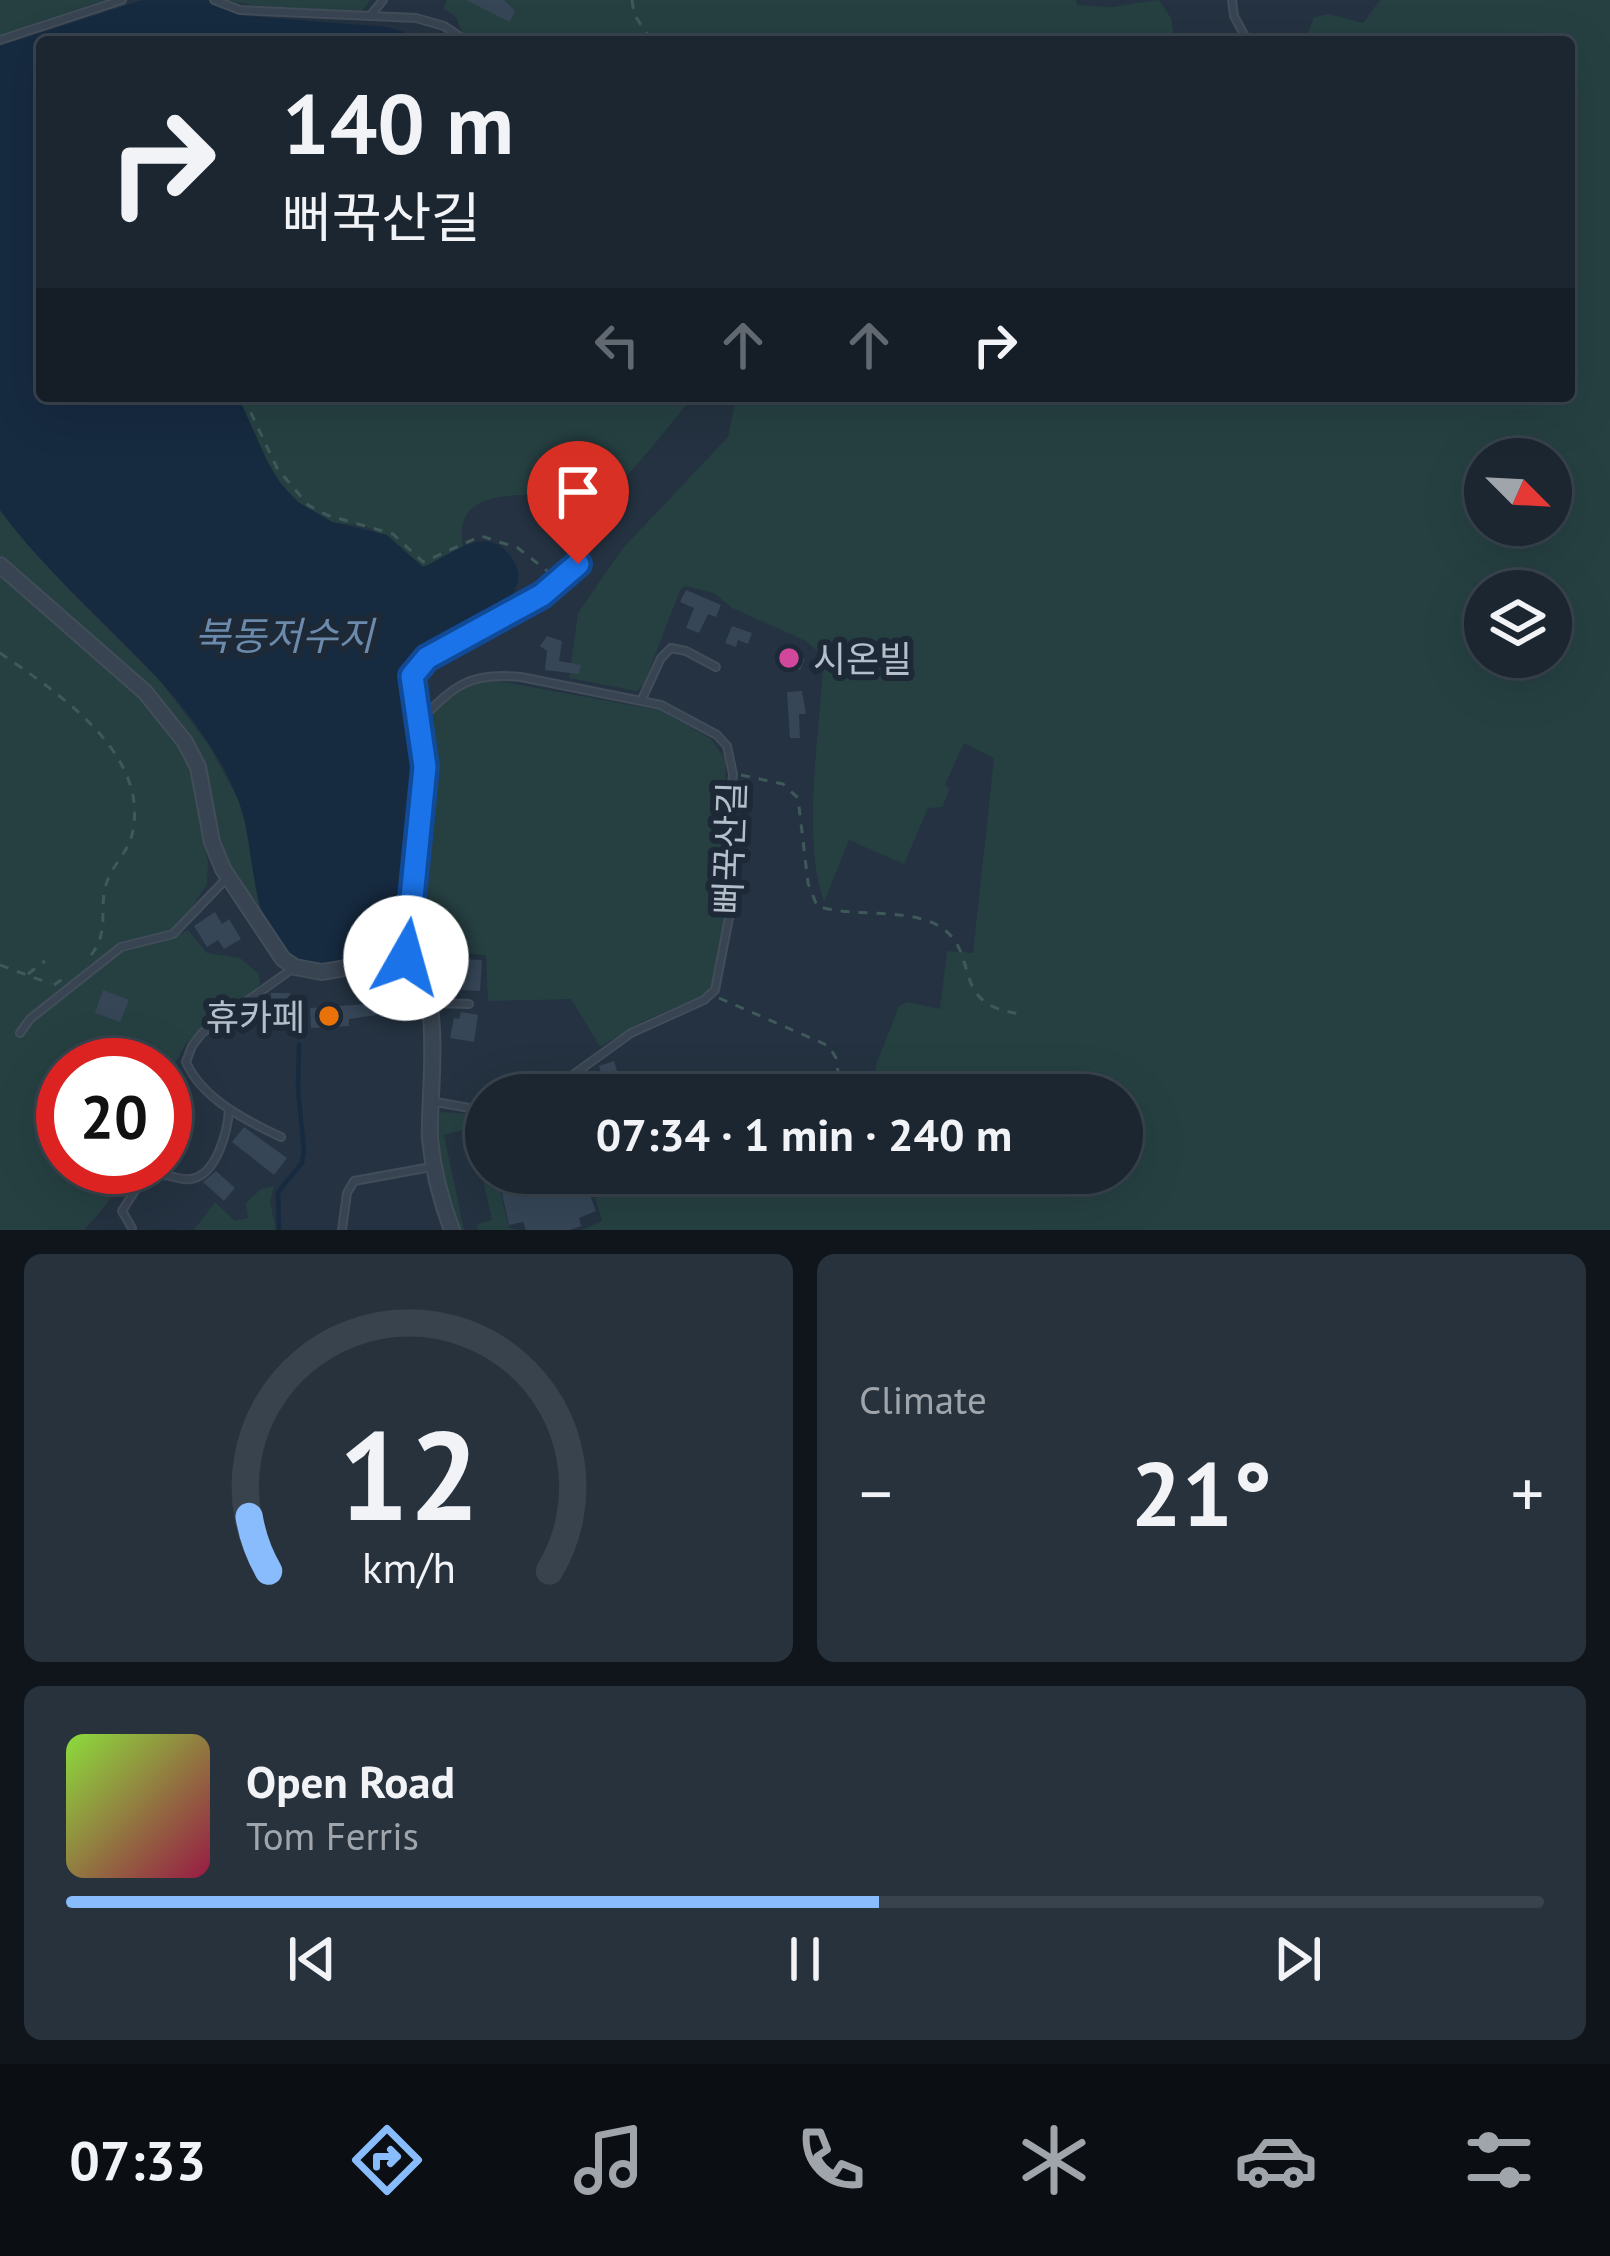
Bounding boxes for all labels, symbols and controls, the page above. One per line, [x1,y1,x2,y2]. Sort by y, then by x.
text: 140 m [282,68,514,177]
icon: right [84,84,240,240]
text: 뻐꾹산길 [282,182,481,252]
icon: left [584,312,650,378]
icon: ahead [710,312,776,378]
icon: ahead [836,312,902,378]
icon: right [962,312,1028,378]
north arrow [1464,438,1572,546]
map controls [1464,438,1572,678]
pin [527,441,629,564]
icon: arrive [545,459,611,525]
button: layers [1464,570,1572,678]
water label: 북동저수지 [194,610,377,661]
place label: 시온빌 [813,635,912,682]
marker: 시온빌 [776,645,802,671]
street label: 뻐꾹산길 [703,781,755,915]
position arrow [343,895,469,1021]
place label: 휴카페 [206,993,305,1040]
marker: 휴카페 [316,1003,342,1029]
speed limit sign: 20 [36,1038,192,1194]
text: 07:34 · 1 min · 240 m [596,1105,1012,1163]
text: Climate [859,1374,987,1425]
text: 12 [338,1393,479,1554]
text: 21° [1131,1434,1272,1551]
text: − [859,1450,892,1535]
text: + [1511,1450,1544,1535]
text: km/h [361,1539,456,1595]
text: Open Road [246,1752,455,1810]
text: Tom Ferris [246,1810,419,1861]
icon: previous [279,1926,345,1992]
icon: pause [772,1926,838,1992]
icon: next [1265,1926,1331,1992]
icon: directions [345,2118,429,2202]
icon: music [567,2118,651,2202]
icon: phone [789,2118,873,2202]
icon: climate [1012,2118,1096,2202]
icon: car [1234,2118,1318,2202]
icon: filters [1457,2118,1541,2202]
text: 07:33 [69,2125,206,2195]

